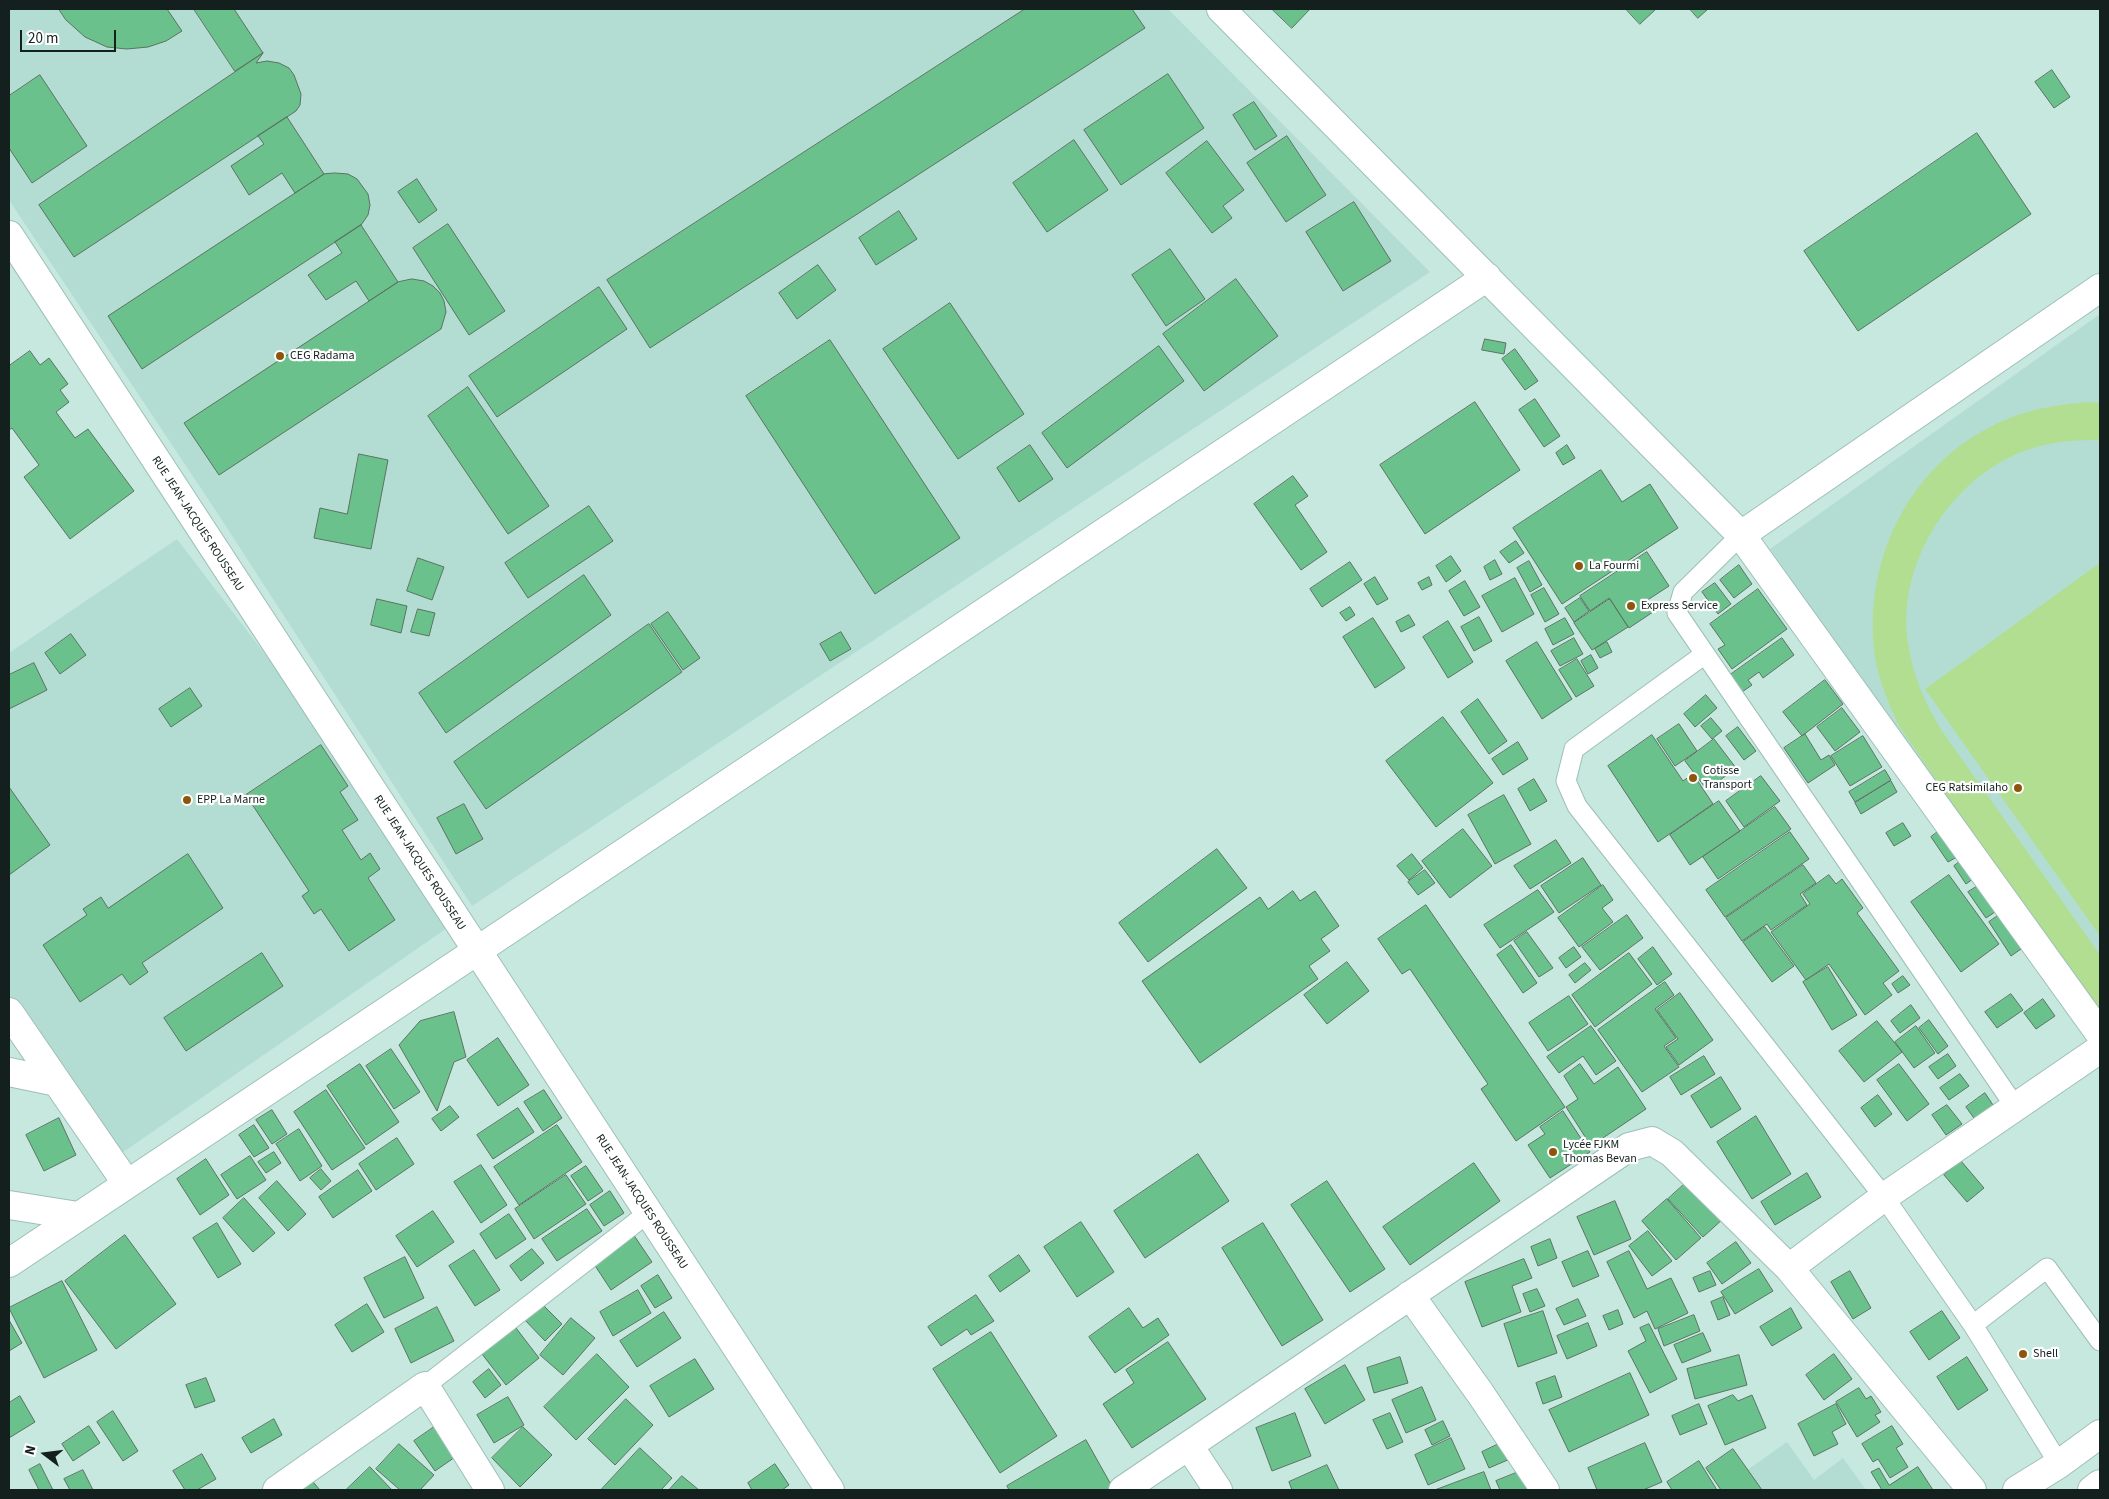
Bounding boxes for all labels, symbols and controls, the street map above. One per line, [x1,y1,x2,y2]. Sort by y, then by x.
scale bar [22,20,119,52]
text: 20 m [28,28,58,49]
place label: CEG Radama [290,349,355,363]
marker: CEG Radama [274,350,286,362]
street label: RUE JEAN-JACQUES ROUSSEAU [148,454,246,594]
place label: La Fourmi [1589,559,1639,573]
marker: La Fourmi [1573,560,1585,572]
place label: Express Service [1641,599,1718,613]
marker: Express Service [1625,600,1637,612]
place label: Cotisse Transport [1703,764,1752,792]
marker: Cotisse Transport [1687,772,1699,784]
place label: CEG Ratsimilaho [1925,781,2008,795]
marker: CEG Ratsimilaho [2012,782,2024,794]
place label: EPP La Marne [197,793,265,807]
street label: RUE JEAN-JACQUES ROUSSEAU [370,793,468,933]
marker: EPP La Marne [181,794,193,806]
street label: RUE JEAN-JACQUES ROUSSEAU [592,1132,690,1272]
place label: Lycée FJKM Thomas Bevan [1563,1138,1637,1166]
marker: Lycée FJKM Thomas Bevan [1547,1146,1559,1158]
place label: Shell [2033,1347,2058,1361]
marker: Shell [2017,1348,2029,1360]
north arrow [20,1429,70,1479]
text: N [20,1443,41,1457]

